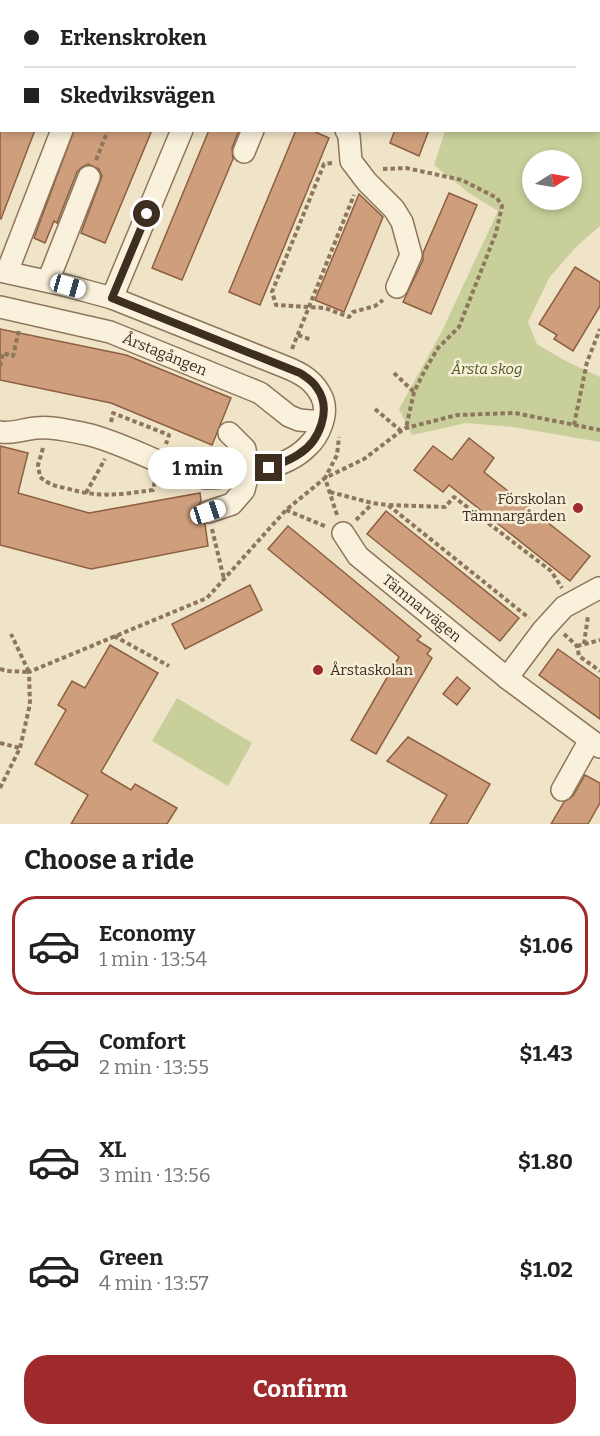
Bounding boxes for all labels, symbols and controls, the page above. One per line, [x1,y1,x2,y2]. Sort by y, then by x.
text: Erkenskroken [60,24,207,51]
text: Skedviksvägen [60,82,215,109]
north arrow [522,150,582,210]
map controls [522,150,582,210]
route start [133,200,160,227]
car [48,272,88,300]
street label: Årstagången [120,329,210,380]
park label: Årsta skog [450,360,523,378]
callout: 1 min [149,447,248,489]
route end [255,454,282,481]
text: 1 min [172,456,223,480]
place label: Förskolan Tämnargården [462,490,566,525]
car [188,498,228,526]
marker: Förskolan Tämnargården [571,501,585,515]
street label: Tämnarvägen [379,571,465,646]
place label: Årstaskolan [330,661,414,679]
marker: Årstaskolan [311,663,325,677]
text: Choose a ride [24,844,194,876]
icon: car [27,919,81,973]
text: Economy [99,920,195,947]
text: $1.06 [519,932,573,959]
text: 1 min · 13:54 [99,947,207,971]
icon: car [27,1027,81,1081]
text: Comfort [99,1028,186,1055]
text: $1.43 [519,1040,573,1067]
text: 2 min · 13:55 [99,1055,209,1079]
icon: car [27,1135,81,1189]
text: XL [99,1136,126,1163]
text: $1.80 [518,1148,573,1175]
text: 3 min · 13:56 [99,1163,210,1187]
icon: car [27,1243,81,1297]
text: Green [99,1244,163,1271]
text: $1.02 [520,1256,573,1283]
text: 4 min · 13:57 [99,1271,209,1295]
button: Confirm [24,1355,576,1424]

